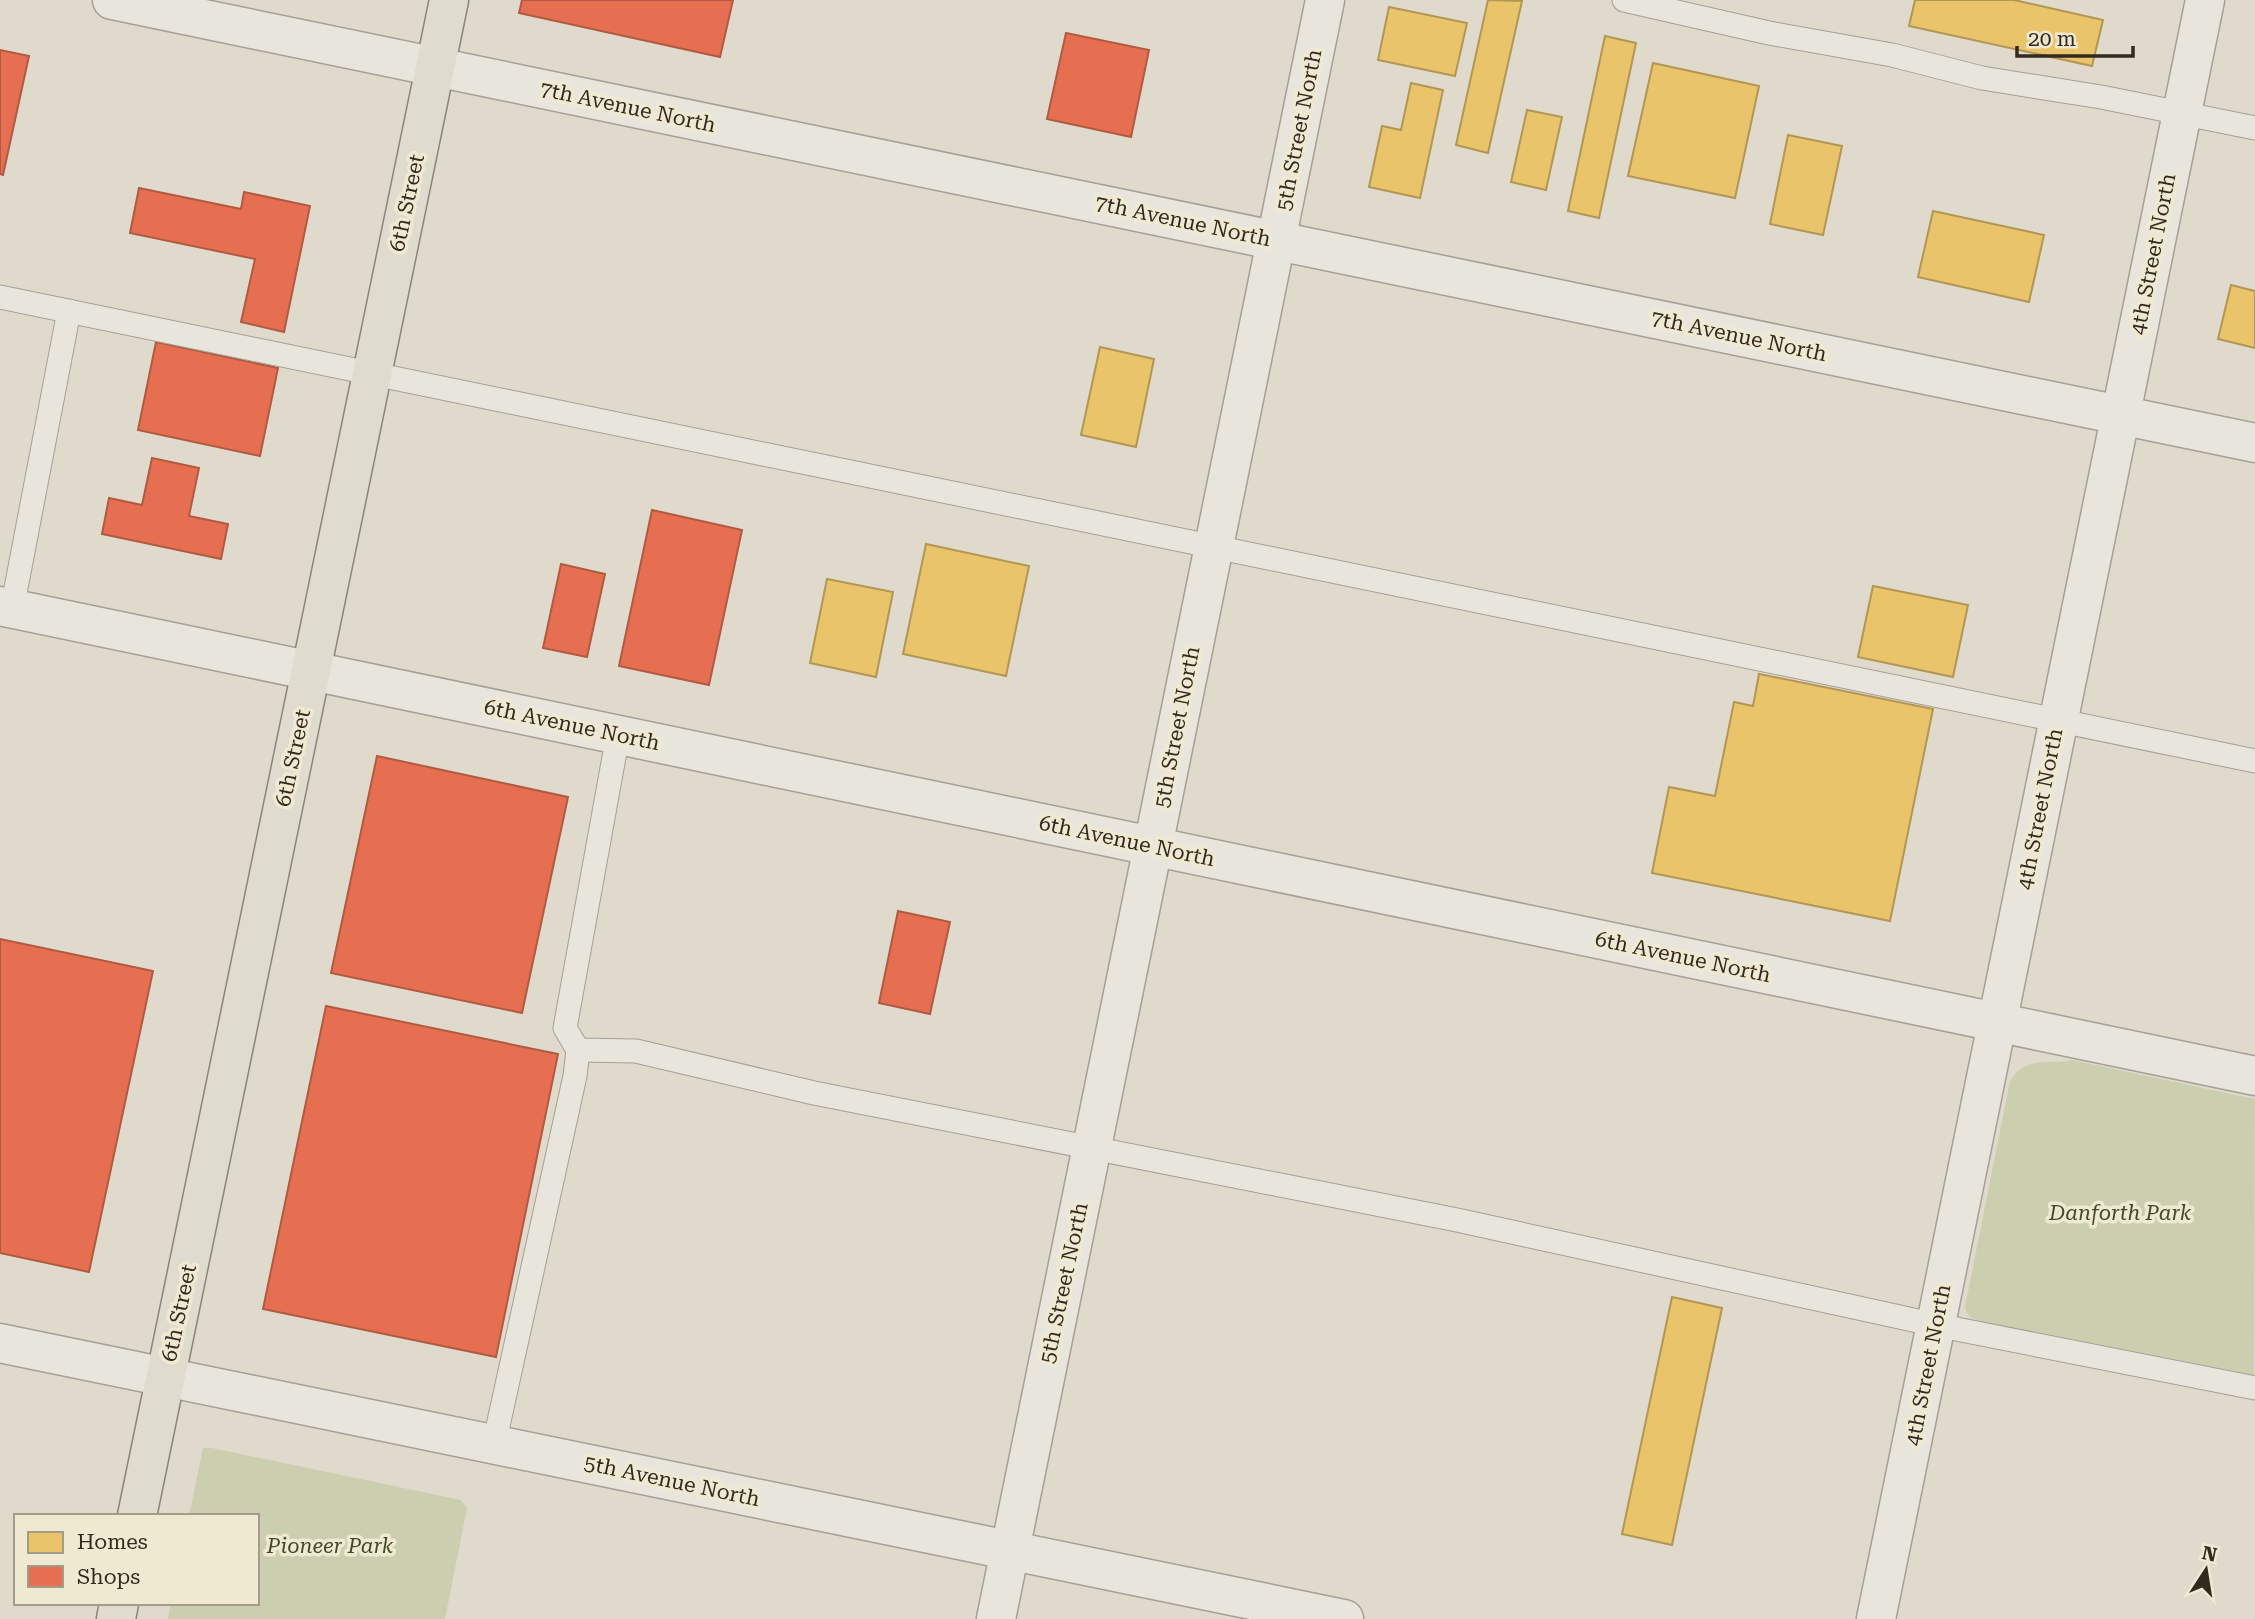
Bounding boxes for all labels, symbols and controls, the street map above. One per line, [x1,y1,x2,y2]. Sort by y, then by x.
scale bar [2017,14,2132,58]
text: 20 m [2028,27,2076,51]
street label: 5th Street North [1272,47,1326,213]
street label: 7th Avenue North [538,77,718,137]
street label: 6th Street [385,152,429,254]
street label: 4th Street North [2126,171,2180,337]
street label: 7th Avenue North [1093,191,1273,251]
street label: 7th Avenue North [1649,306,1829,366]
street label: 5th Street North [1150,644,1204,810]
street label: 6th Avenue North [482,695,662,755]
street label: 6th Street [271,707,315,809]
street label: 4th Street North [2013,726,2067,892]
street label: 6th Avenue North [1037,811,1217,871]
street label: 6th Avenue North [1593,927,1773,987]
street label: 5th Street North [1035,1200,1093,1366]
park label: Danforth Park [2048,1201,2192,1225]
street label: 6th Street [157,1262,201,1364]
street label: 4th Street North [1901,1282,1955,1448]
street label: 5th Avenue North [582,1451,762,1511]
legend [14,1514,259,1605]
text: Homes [77,1530,148,1554]
park label: Pioneer Park [266,1534,394,1558]
north arrow [2171,1535,2241,1605]
text: N [2200,1541,2219,1567]
text: Shops [77,1565,140,1589]

